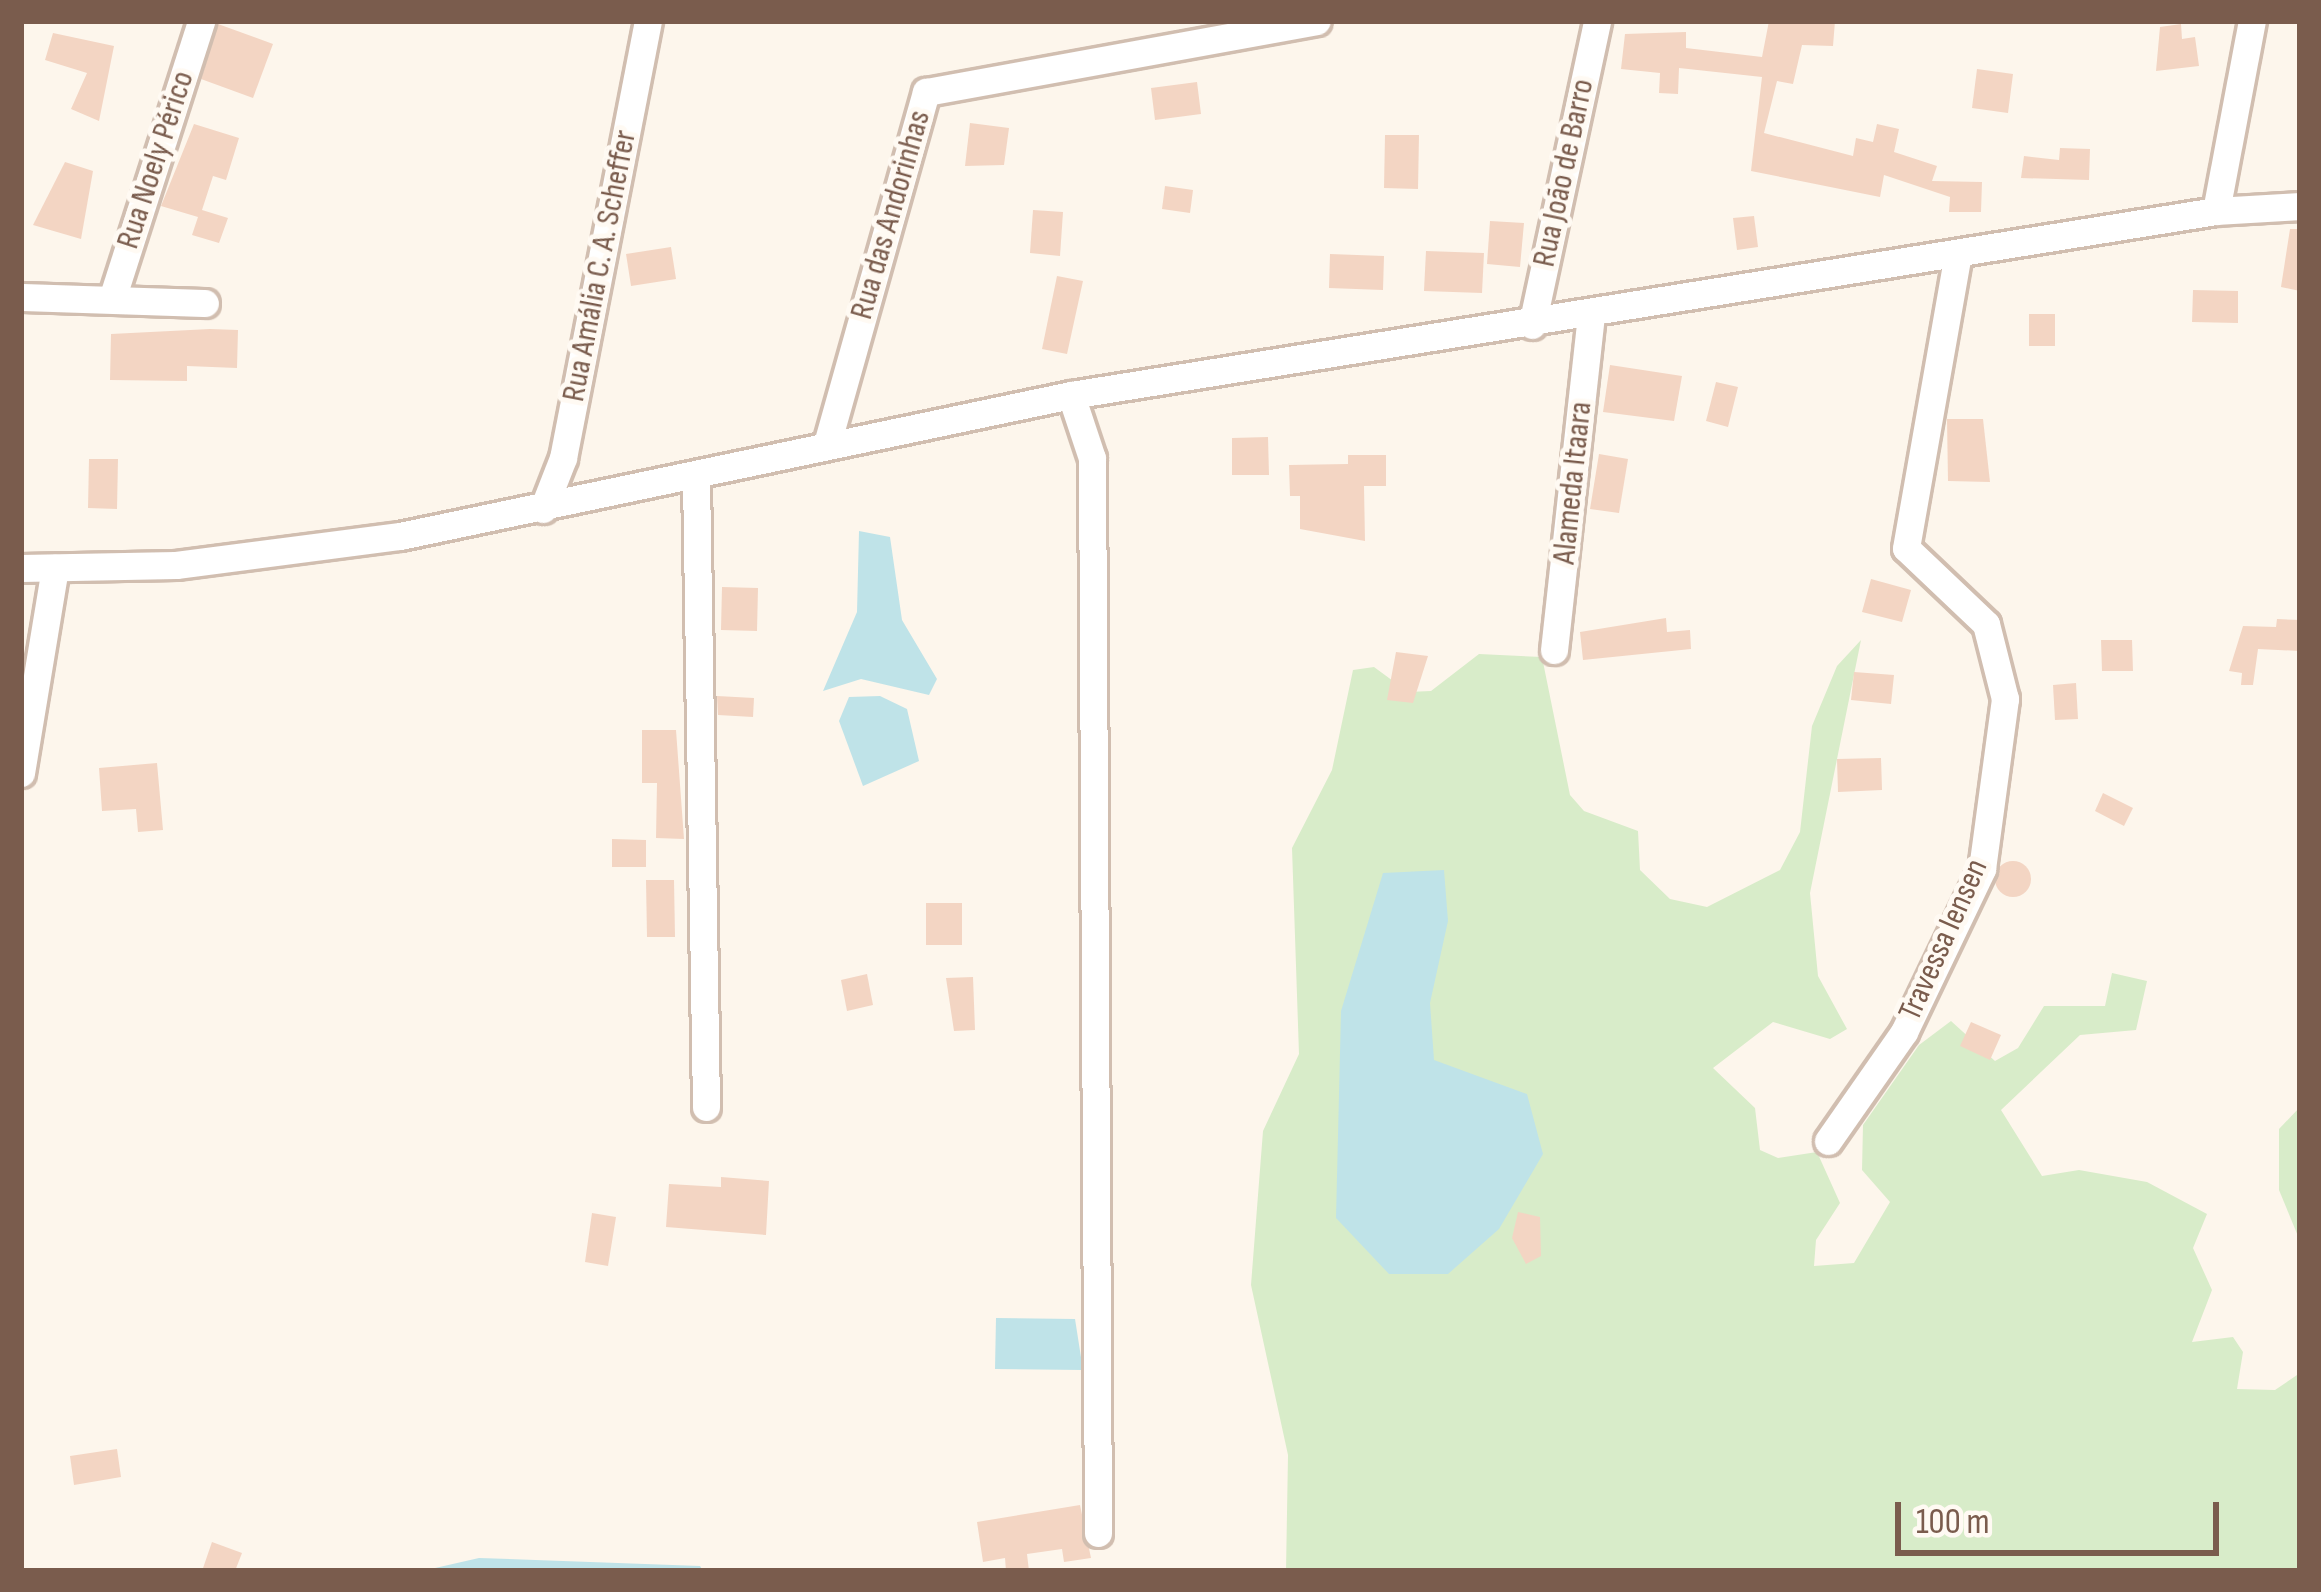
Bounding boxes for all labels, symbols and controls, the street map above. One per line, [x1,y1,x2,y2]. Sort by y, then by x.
street label: Rua Noely Périco [109,66,203,254]
street label: Rua João de Barro [1525,76,1603,270]
street label: Rua das Andorinhas [842,106,940,324]
street label: Rua Amália C. A. Scheffer [554,127,646,405]
street label: Alameda Itaara [1545,400,1601,566]
street label: Travessa Iensen [1891,853,1997,1027]
scale bar [1901,1478,2225,1552]
text: 100 m [1916,1501,1990,1544]

